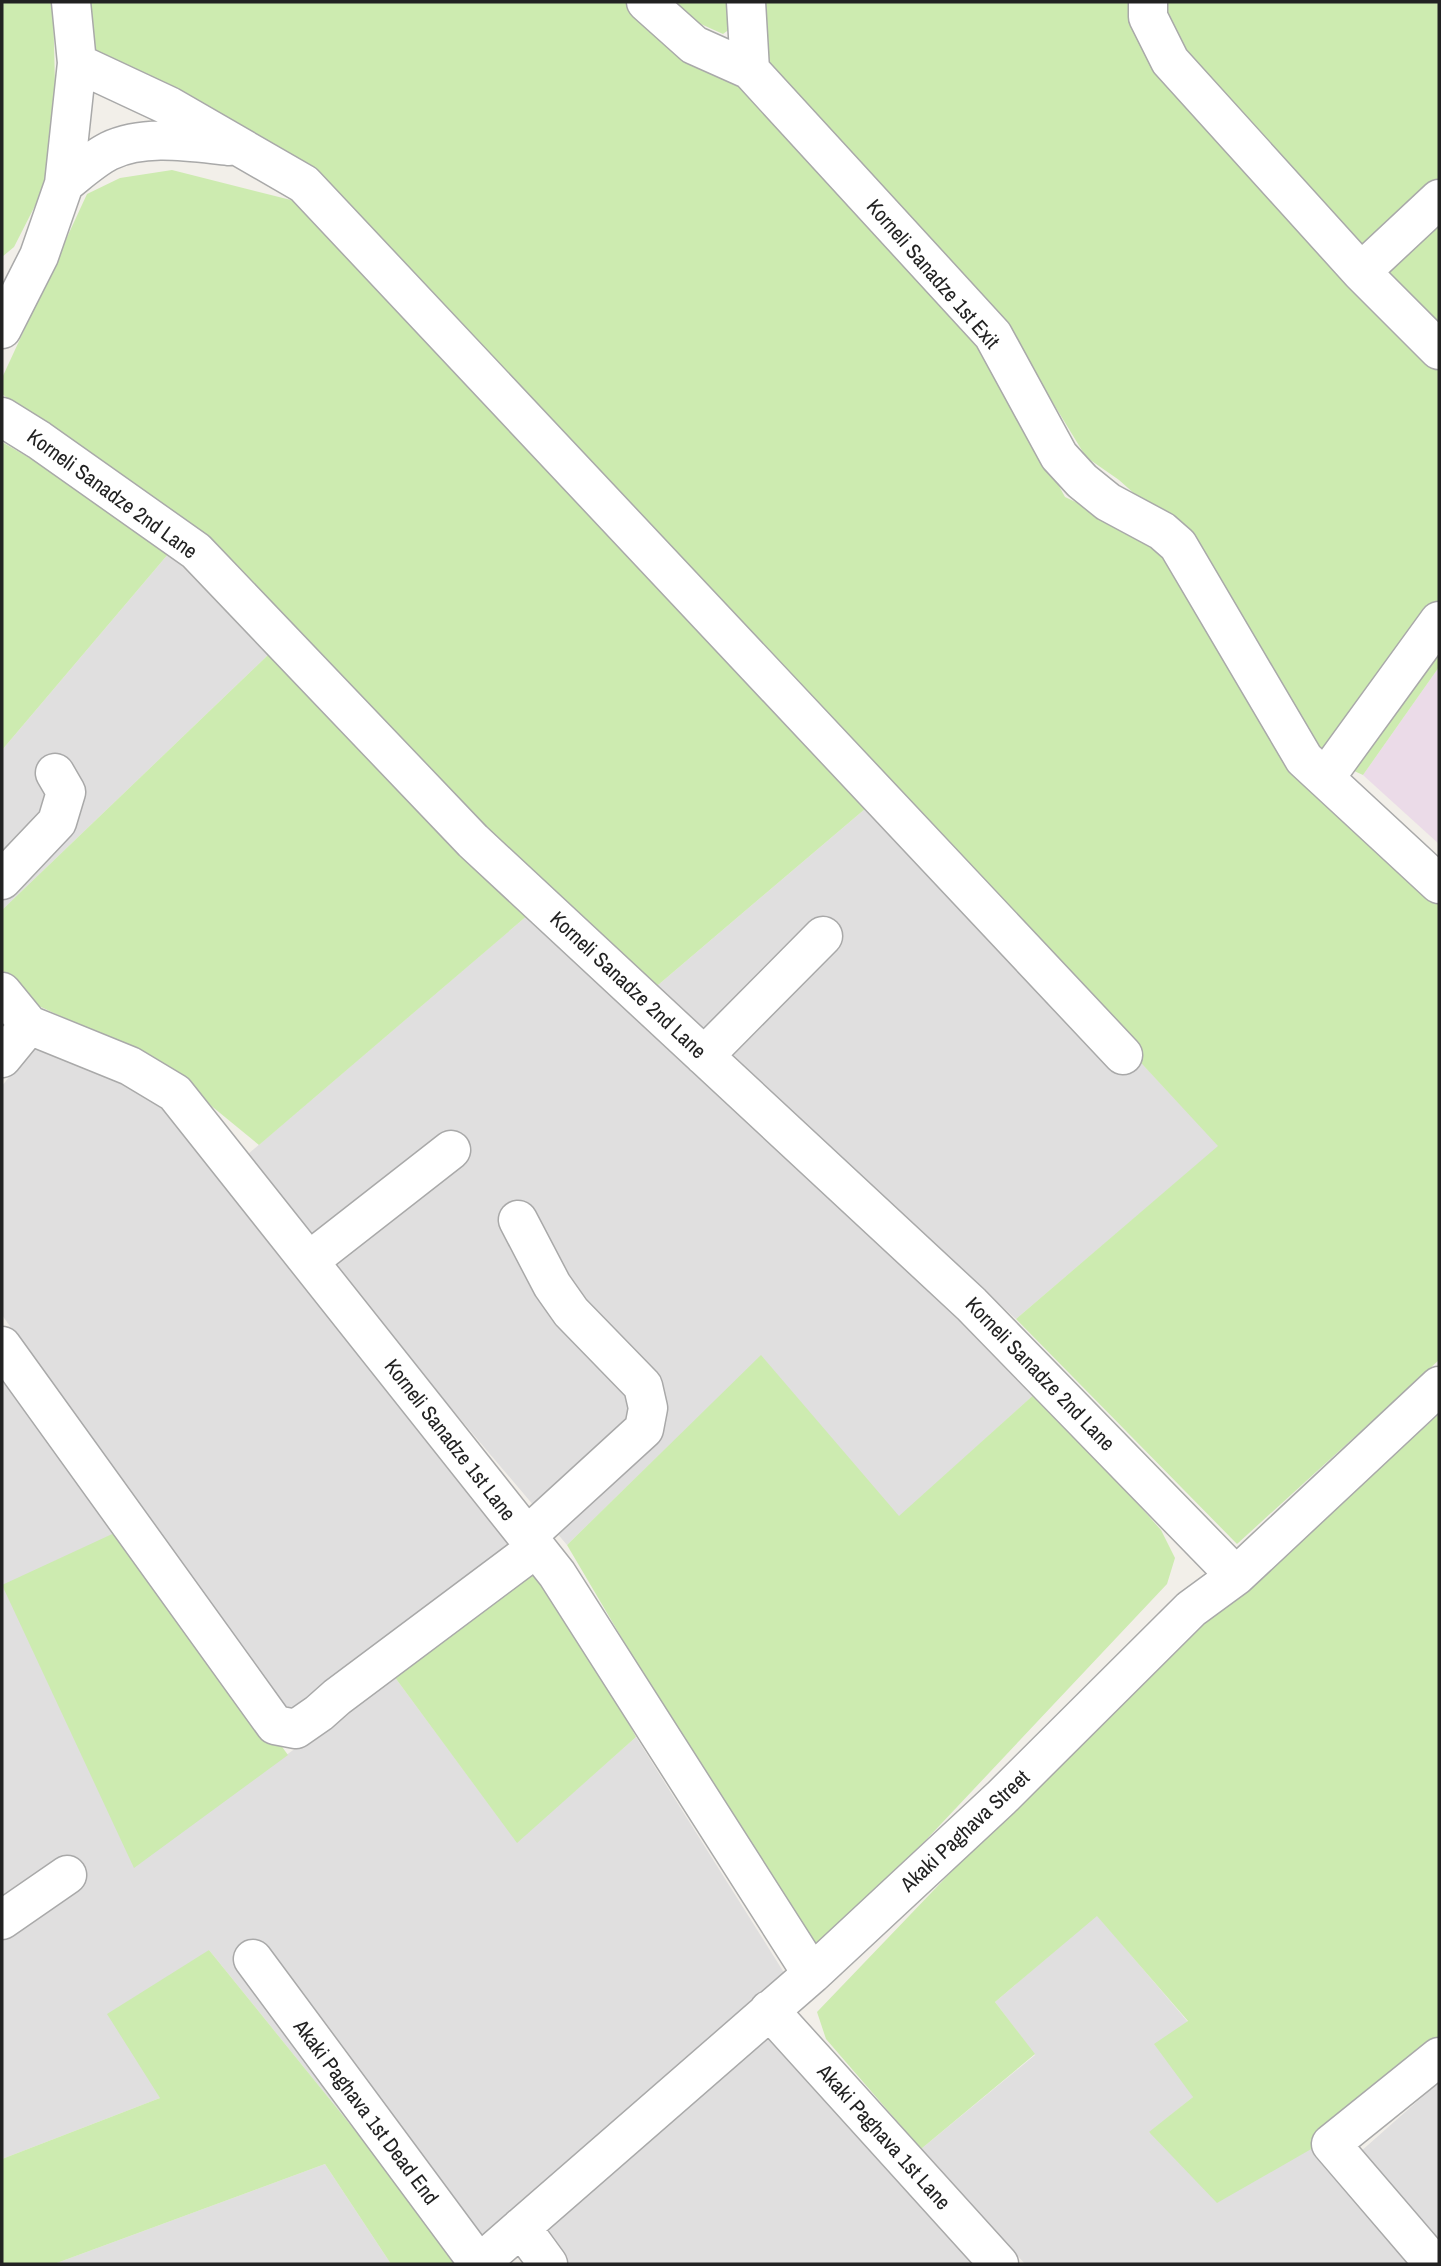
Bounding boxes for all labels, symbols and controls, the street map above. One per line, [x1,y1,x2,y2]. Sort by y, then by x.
street label: Korneli Sanadze 1st Exit [860,193,1007,355]
street label: Korneli Sanadze 2nd Lane [21,422,203,565]
street label: Korneli Sanadze 2nd Lane [544,904,713,1065]
street label: Korneli Sanadze 2nd Lane [959,1290,1122,1457]
street label: Korneli Sanadze 1st Lane [378,1353,523,1527]
street label: Akaki Paghava Street [893,1763,1036,1899]
street label: Akaki Paghava 1st Dead End [287,2012,446,2210]
street label: Akaki Paghava 1st Lane [810,2057,958,2216]

